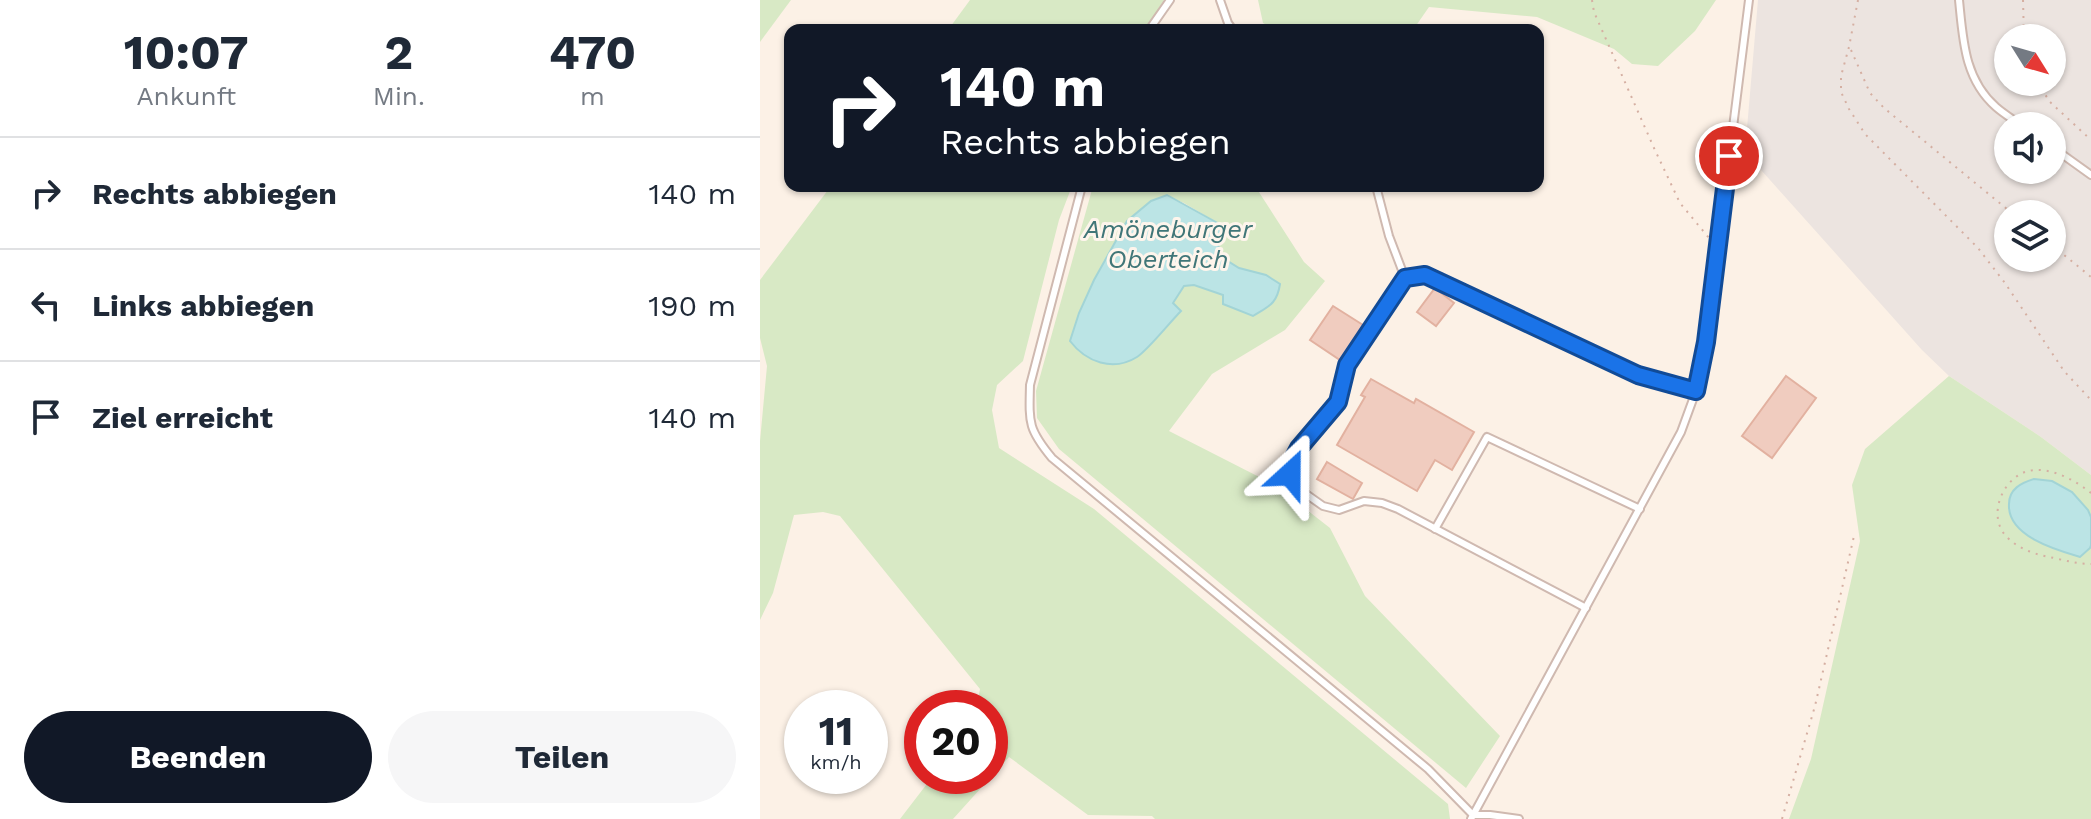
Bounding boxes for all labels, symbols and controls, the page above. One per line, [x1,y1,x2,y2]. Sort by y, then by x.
text: 10:07 [124,24,249,81]
text: 2 [384,24,413,81]
text: 470 [549,24,636,81]
north arrow [1994,24,2066,96]
map controls [1994,24,2066,272]
text: 140 m [940,54,1105,120]
icon: right [808,56,912,160]
text: Ankunft [136,81,236,111]
text: Min. [373,81,425,111]
text: m [580,81,605,111]
button: sound [1994,112,2066,184]
text: Rechts abbiegen [940,121,1231,163]
pin [1695,122,1763,190]
icon: arrive [1707,134,1751,178]
icon: right [24,171,68,215]
text: Rechts abbiegen [92,176,337,211]
text: 140 m [648,176,736,211]
button: layers [1994,200,2066,272]
water label: Amöneburger Oberteich [1083,214,1253,274]
icon: left [24,283,68,327]
text: Links abbiegen [92,288,314,323]
text: 190 m [648,288,736,323]
icon: arrive [24,395,68,439]
text: Ziel erreicht [92,400,273,435]
text: 140 m [648,400,736,435]
position arrow [1248,432,1332,516]
speed limit sign: 20 [904,690,1008,794]
text: 11 [819,708,853,755]
button: Beenden [24,711,372,803]
button: Teilen [388,711,736,803]
text: km/h [810,750,862,774]

